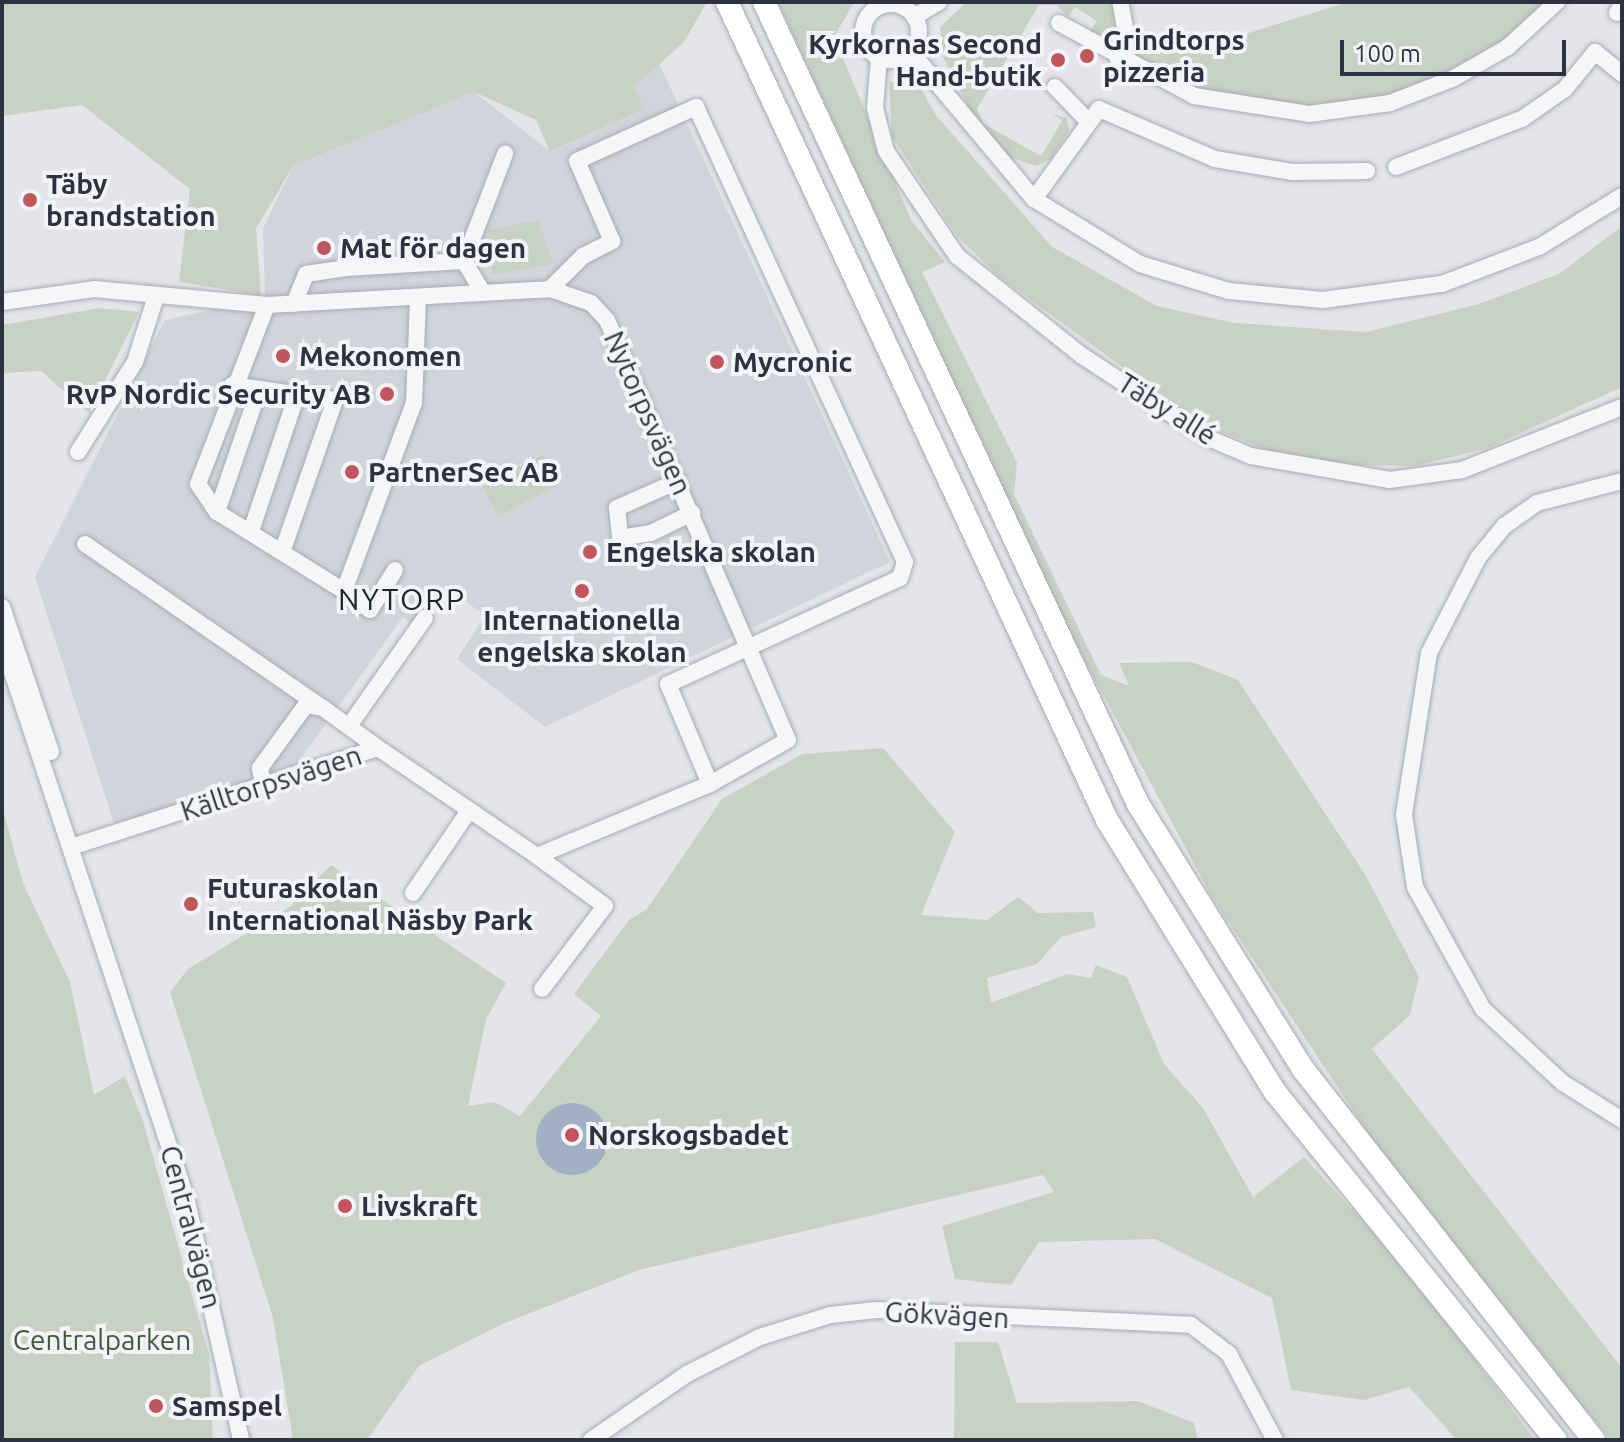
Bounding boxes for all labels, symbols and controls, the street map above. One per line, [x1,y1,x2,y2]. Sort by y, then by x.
place label: Grindtorps pizzeria [1103,23,1245,89]
scale bar [1344,24,1570,74]
place label: Kyrkornas Second Hand-butik [808,27,1042,93]
text: 100 m [1354,40,1421,67]
marker: Grindtorps pizzeria [1078,47,1096,65]
marker: Kyrkornas Second Hand-butik [1049,51,1067,69]
place label: Täby brandstation [46,167,216,233]
marker: Täby brandstation [21,191,39,209]
place label: Mat för dagen [340,231,526,265]
marker: Mat för dagen [315,239,333,257]
street label: Nytorpsvägen [597,326,699,500]
place label: Mekonomen [299,339,462,373]
place label: Mycronic [733,345,852,379]
marker: Mekonomen [274,347,292,365]
marker: Mycronic [708,353,726,371]
street label: Täby allé [1112,366,1222,452]
place label: RvP Nordic Security AB [66,377,371,411]
marker: RvP Nordic Security AB [378,385,396,403]
place label: PartnerSec AB [368,455,559,489]
marker: PartnerSec AB [343,463,361,481]
place label: Engelska skolan [606,535,816,569]
marker: Engelska skolan [581,543,599,561]
district label: NYTORP [338,581,466,617]
marker: Internationella engelska skolan [573,582,591,600]
place label: Internationella engelska skolan [477,603,687,669]
street label: Källtorpsvägen [176,738,366,828]
place label: Futuraskolan International Näsby Park [207,871,533,937]
marker: Futuraskolan International Näsby Park [182,895,200,913]
place label: Norskogsbadet [588,1118,789,1152]
marker: Norskogsbadet [563,1126,581,1144]
street label: Centralvägen [153,1142,229,1312]
place label: Livskraft [361,1189,478,1223]
marker: Livskraft [336,1197,354,1215]
street label: Gökvägen [884,1295,1010,1335]
park label: Centralparken [13,1323,191,1357]
place label: Samspel [172,1389,282,1423]
marker: Samspel [147,1397,165,1415]

